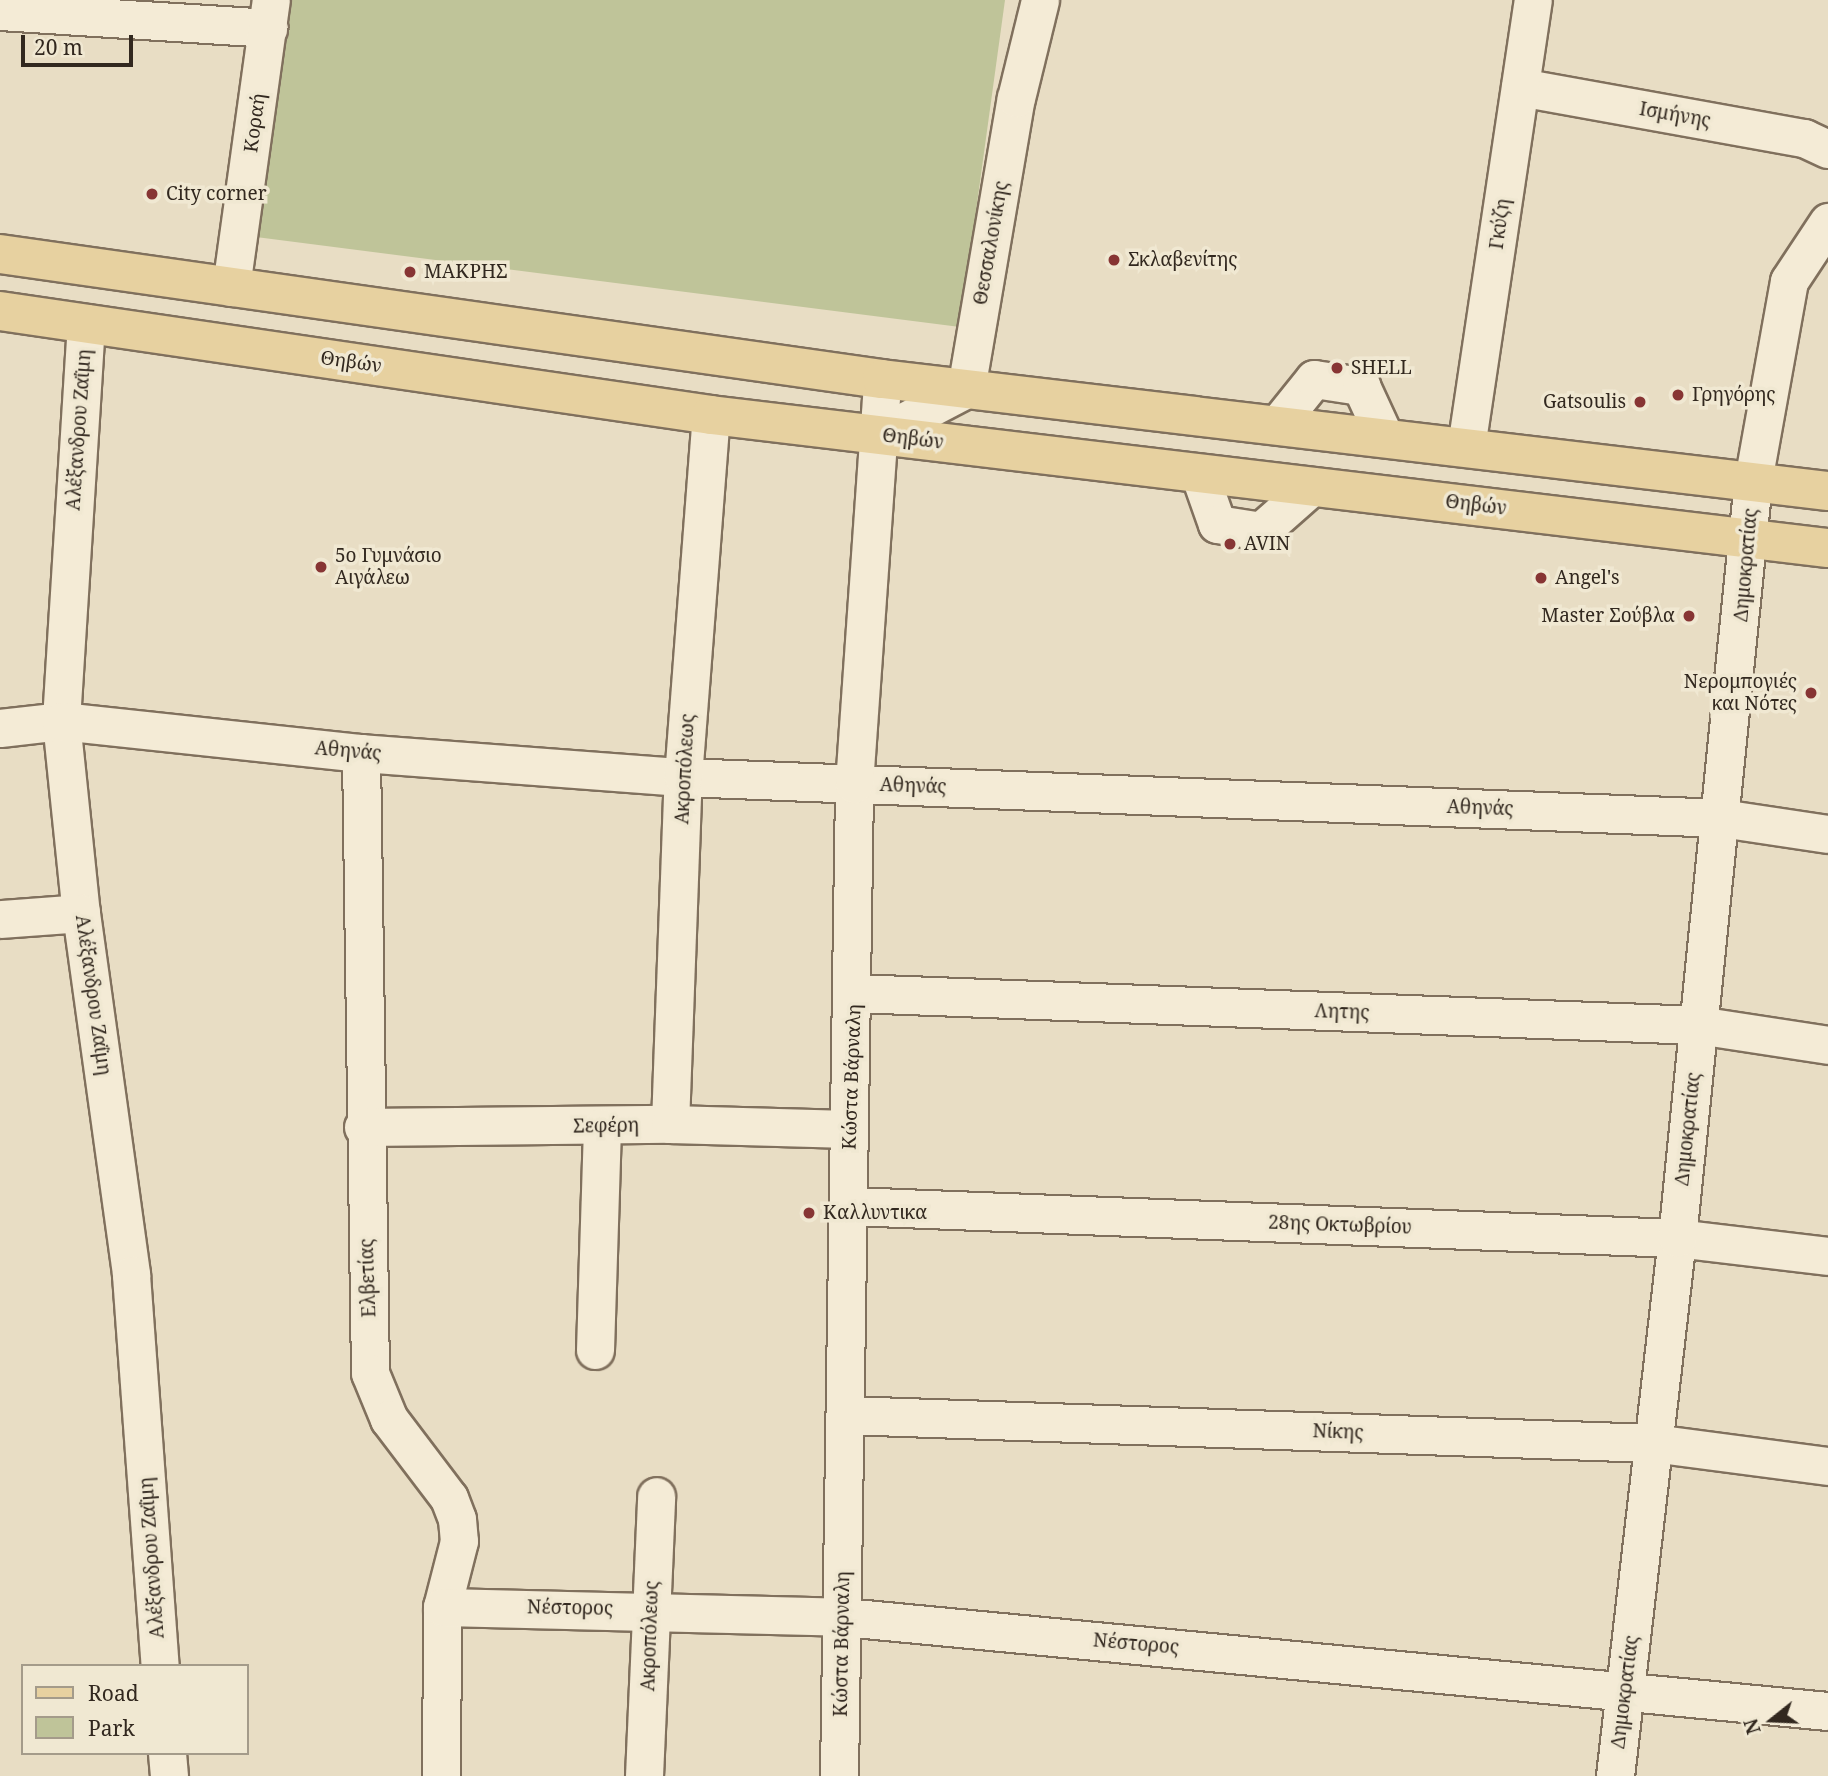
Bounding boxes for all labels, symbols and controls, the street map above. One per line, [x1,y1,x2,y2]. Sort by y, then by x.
scale bar [24,21,136,65]
text: 20 m [34,33,83,61]
street label: Κοραή [240,92,270,154]
street label: Ισμήνης [1638,98,1712,132]
street label: Θεσσαλονίκης [969,179,1013,307]
place label: City corner [166,183,267,205]
marker: City corner [144,186,160,202]
street label: Γκύζη [1485,197,1515,251]
place label: Σκλαβενίτης [1128,249,1237,271]
marker: Σκλαβενίτης [1106,252,1122,268]
place label: ΜΑΚΡΗΣ [424,261,508,283]
marker: ΜΑΚΡΗΣ [402,264,418,280]
street label: Θηβών [319,346,383,378]
street label: Αλέξανδρου Ζαΐμη [62,349,96,511]
place label: SHELL [1351,357,1412,379]
marker: SHELL [1329,360,1345,376]
place label: Γρηγόρης [1692,384,1775,406]
marker: Γρηγόρης [1670,387,1686,403]
place label: Gatsoulis [1543,391,1626,413]
marker: Gatsoulis [1632,394,1648,410]
street label: Θηβών [881,424,945,454]
street label: Θηβών [1444,490,1508,520]
street label: Δημοκρατίας [1730,507,1762,623]
place label: AVIN [1244,533,1290,555]
marker: AVIN [1222,536,1238,552]
place label: 5ο Γυμνάσιο Αιγάλεω [335,545,442,589]
marker: 5ο Γυμνάσιο Αιγάλεω [313,559,329,575]
place label: Angel's [1555,567,1620,589]
marker: Angel's [1533,570,1549,586]
place label: Master Σούβλα [1541,605,1675,627]
marker: Master Σούβλα [1681,608,1697,624]
place label: Νερομπογιές και Νότες [1684,671,1797,715]
marker: Νερομπογιές και Νότες [1803,685,1819,701]
street label: Ακροπόλεως [671,713,699,825]
street label: Αθηνάς [314,737,382,765]
street label: Αθηνάς [879,773,947,799]
street label: Αθηνάς [1446,795,1514,821]
street label: Αλέξανδρου Ζαΐμη [70,913,116,1077]
street label: Λητης [1314,1000,1370,1024]
street label: Κώστα Βάρναλη [838,1004,866,1150]
street label: Δημοκρατίας [1671,1071,1705,1187]
street label: Σεφέρη [573,1114,639,1138]
place label: Καλλυντικα [823,1202,927,1224]
marker: Καλλυντικα [801,1205,817,1221]
street label: 28ης Οκτωβρίου [1268,1211,1412,1239]
street label: Ελβετίας [355,1238,381,1318]
street label: Νίκης [1312,1420,1364,1444]
street label: Αλέξανδρου Ζαΐμη [135,1477,169,1639]
street label: Κώστα Βάρναλη [829,1571,855,1717]
street label: Ακροπόλεως [637,1580,663,1692]
street label: Νέστορος [527,1596,613,1620]
street label: Νέστορος [1092,1629,1180,1659]
street label: Δημοκρατίας [1607,1634,1643,1750]
legend [21,1664,248,1755]
text: Road [88,1679,139,1707]
north arrow [1737,1685,1807,1755]
text: Park [88,1714,135,1742]
text: N [1737,1715,1767,1738]

